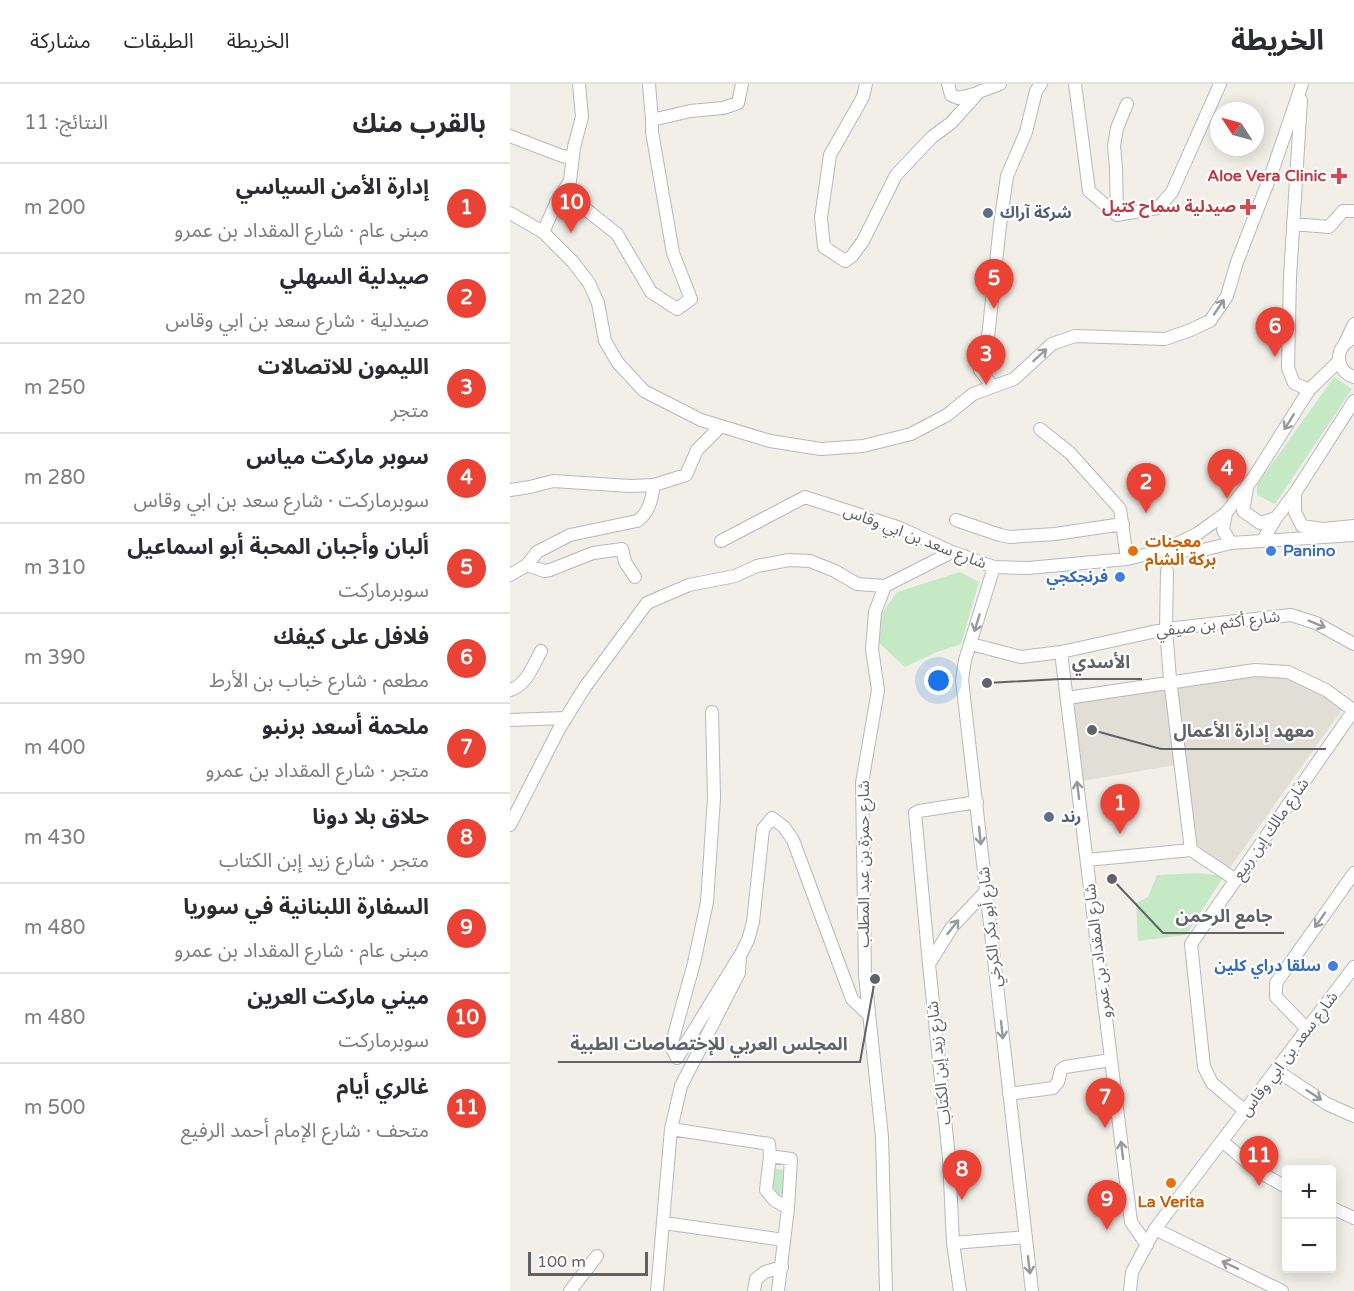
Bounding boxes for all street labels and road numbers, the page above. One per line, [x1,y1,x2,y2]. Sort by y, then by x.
street label: شارع سعد بن ابي وقاس [840,501,989,575]
street label: شارع أكثم بن صيفي [1155,606,1282,644]
street label: شارع مالك إبن ربيع [1229,774,1315,885]
street label: شارع حمزة بن عبد المطلب [854,780,876,948]
street label: شارع أبو بكر الكرخي [974,866,1008,988]
street label: شارع المقداد بن عمرو [1080,882,1118,1019]
street label: شارع سعد بن ابي وقاس [1235,988,1344,1122]
street label: شارع زيد إبن الكتاب [923,1000,957,1126]

